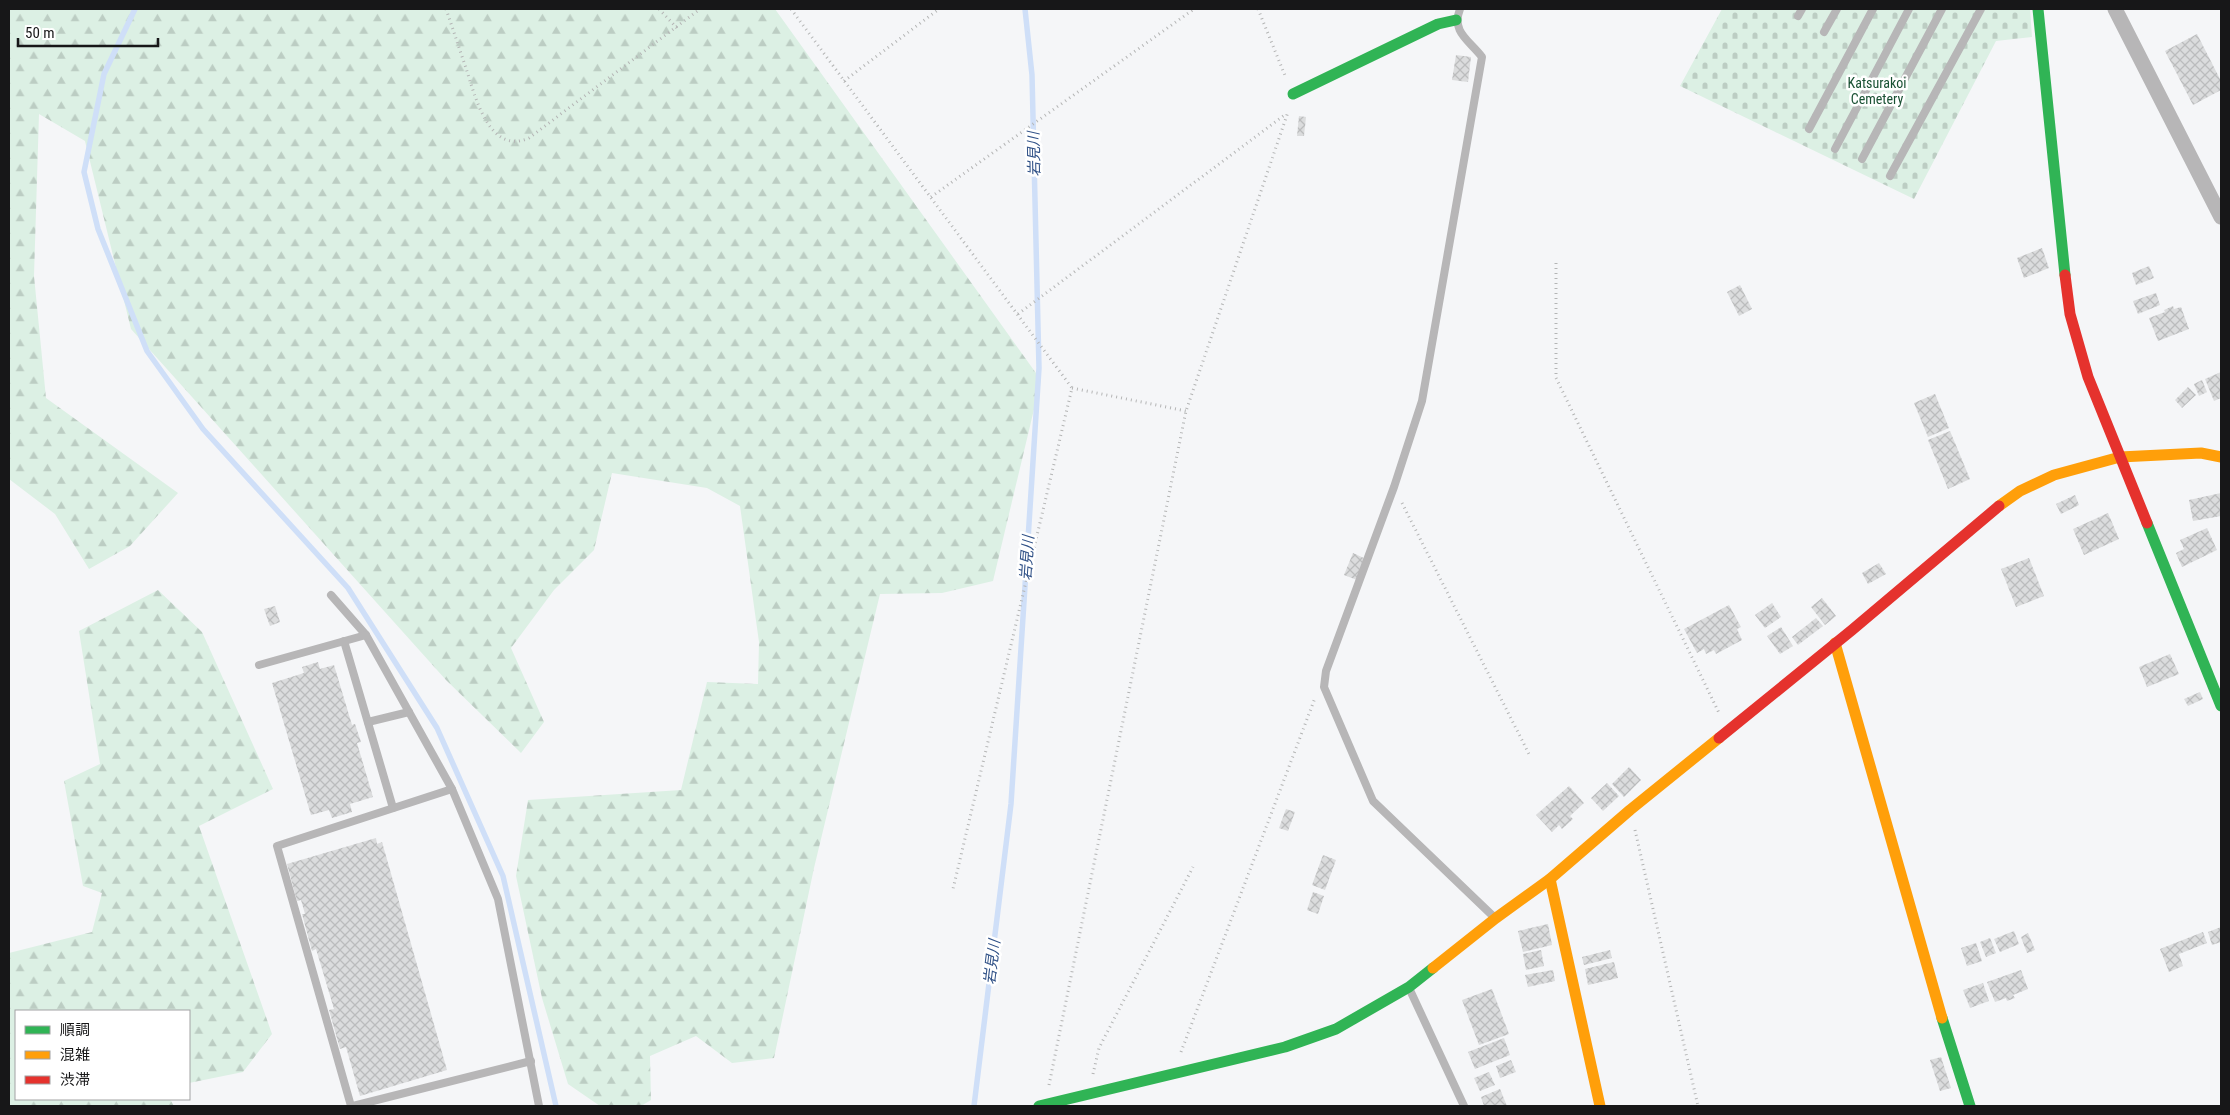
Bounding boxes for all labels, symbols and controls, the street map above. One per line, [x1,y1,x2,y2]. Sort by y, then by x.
scale bar [18,15,158,47]
text: 50 m [25,24,55,42]
park label: Katsurakoi Cemetery [1848,75,1906,107]
water label: 岩見川 [1025,129,1043,177]
water label: 岩見川 [1016,533,1038,581]
water label: 岩見川 [980,937,1004,985]
legend [15,1010,190,1100]
text: 順調 [60,1021,90,1039]
text: 混雑 [60,1046,90,1064]
text: 渋滞 [60,1071,90,1089]

